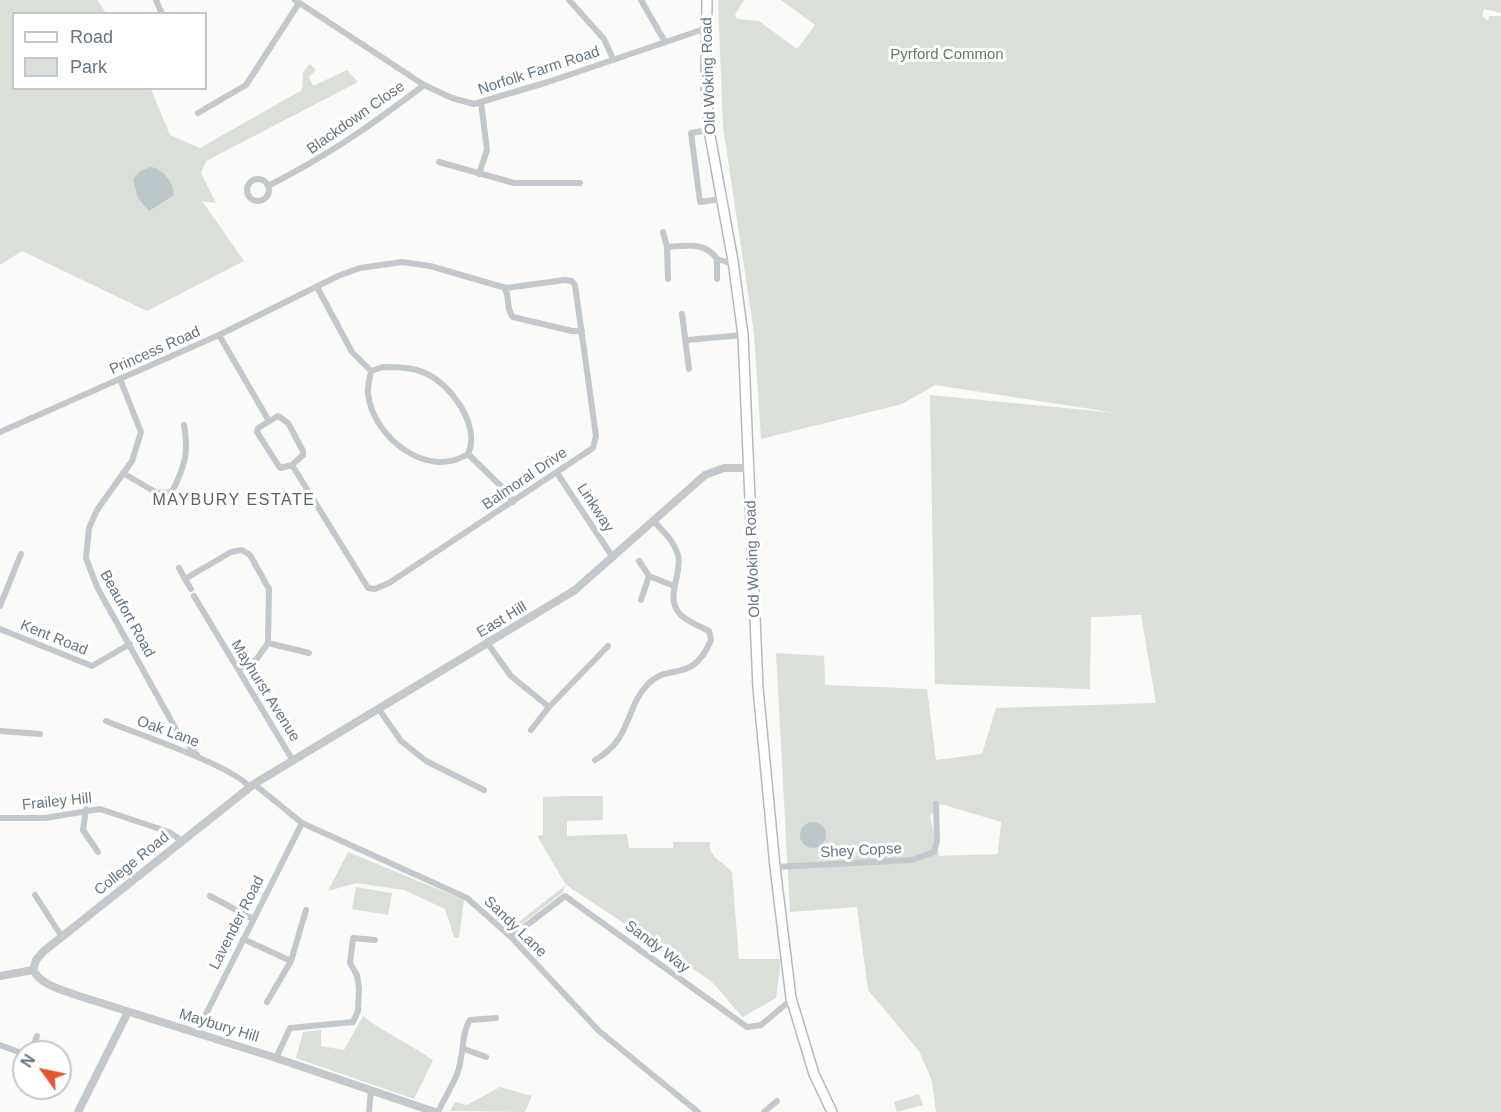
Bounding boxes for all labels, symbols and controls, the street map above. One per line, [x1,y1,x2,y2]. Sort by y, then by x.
legend [12,12,207,90]
street label: Old Woking Road [698,17,720,135]
text: Road [70,27,113,47]
street label: Norfolk Farm Road [476,43,602,99]
park label: Pyrford Common [890,46,1004,64]
text: Park [70,57,107,77]
street label: Blackdown Close [304,78,408,158]
street label: Princess Road [107,323,203,379]
street label: Balmoral Drive [479,444,571,514]
street label: Linkway [573,480,617,536]
district label: MAYBURY ESTATE [153,491,315,511]
street label: Old Woking Road [742,500,764,618]
street label: Beaufort Road [96,567,158,661]
street label: East Hill [474,598,530,642]
street label: Kent Road [18,616,90,660]
street label: Mayhurst Avenue [227,637,303,745]
street label: Oak Lane [134,712,202,752]
street label: Frailey Hill [21,789,93,815]
street label: College Road [91,828,173,900]
street label: Shey Copse [820,840,902,862]
street label: Lavender Road [206,873,268,973]
street label: Sandy Lane [480,893,550,961]
street label: Sandy Way [621,917,693,977]
street label: Maybury Hill [177,1005,261,1047]
north arrow [12,1040,72,1100]
text: N [18,1052,38,1070]

